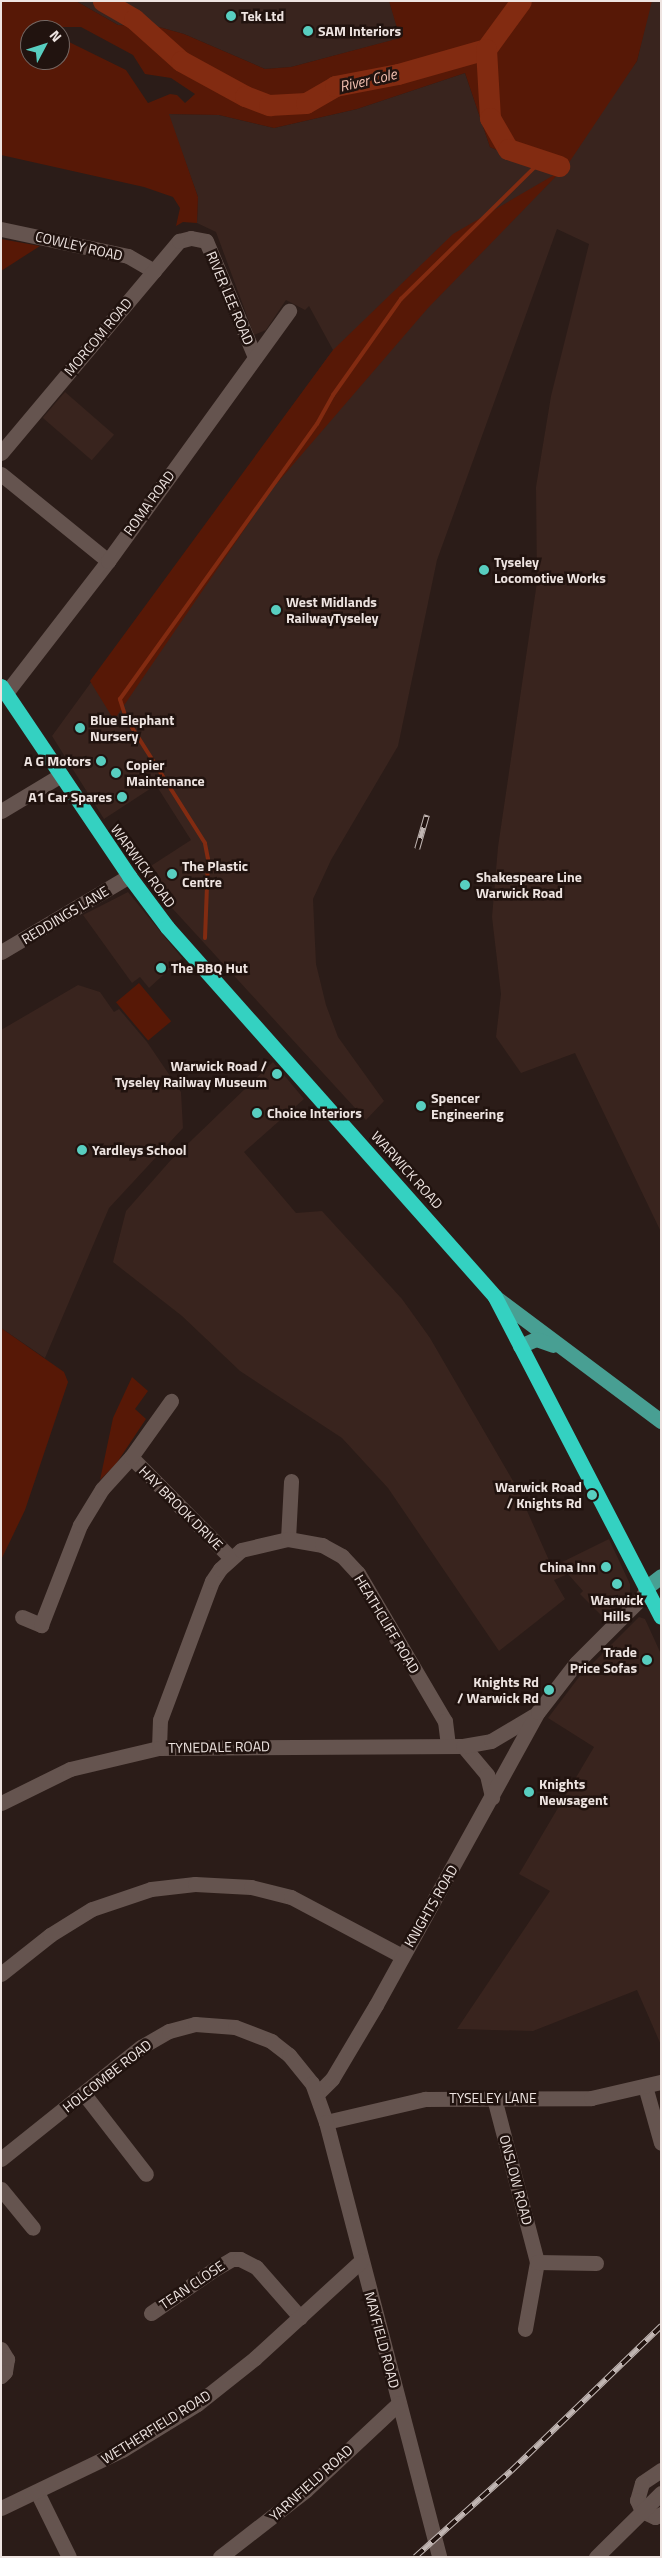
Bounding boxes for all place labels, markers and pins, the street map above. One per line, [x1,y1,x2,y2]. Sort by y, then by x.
place label: Tek Ltd [241,8,284,24]
marker: Tek Ltd [225,10,237,22]
place label: SAM Interiors [318,23,401,39]
marker: SAM Interiors [302,25,314,37]
place label: Tyseley Locomotive Works [494,554,606,586]
marker: Tyseley Locomotive Works [478,564,490,576]
place label: West Midlands RailwayTyseley [286,594,378,626]
marker: West Midlands RailwayTyseley [270,604,282,616]
place label: Blue Elephant Nursery [90,712,174,744]
marker: Blue Elephant Nursery [74,722,86,734]
place label: A G Motors [24,753,91,769]
marker: A G Motors [95,755,107,767]
place label: Copier Maintenance [126,757,205,790]
marker: Copier Maintenance [110,767,122,779]
place label: A1 Car Spares [28,789,112,805]
marker: A1 Car Spares [116,791,128,803]
place label: The Plastic Centre [182,858,248,890]
marker: The Plastic Centre [166,868,178,880]
place label: Shakespeare Line Warwick Road [476,869,582,902]
marker: Shakespeare Line Warwick Road [458,878,472,892]
place label: The BBQ Hut [171,960,248,976]
marker: The BBQ Hut [155,962,167,974]
place label: Warwick Road / Tyseley Railway Museum [115,1058,267,1090]
marker: Warwick Road / Tyseley Railway Museum [271,1068,283,1080]
place label: Spencer Engineering [431,1090,504,1122]
marker: Spencer Engineering [415,1100,427,1112]
place label: Choice Interiors [267,1105,362,1121]
marker: Choice Interiors [251,1107,263,1119]
place label: Yardleys School [92,1142,187,1158]
marker: Yardleys School [76,1144,88,1156]
place label: Warwick Road / Knights Rd [495,1479,582,1511]
marker: Warwick Road / Knights Rd [586,1489,598,1501]
place label: China Inn [540,1559,596,1575]
marker: China Inn [600,1561,612,1573]
marker: Warwick Hills [611,1578,623,1590]
place label: Warwick Hills [590,1592,644,1624]
place label: Trade Price Sofas [570,1644,637,1676]
marker: Trade Price Sofas [641,1654,653,1666]
place label: Knights Rd / Warwick Rd [457,1674,539,1706]
marker: Knights Rd / Warwick Rd [543,1684,555,1696]
place label: Knights Newsagent [539,1776,608,1808]
marker: Knights Newsagent [523,1786,535,1798]

